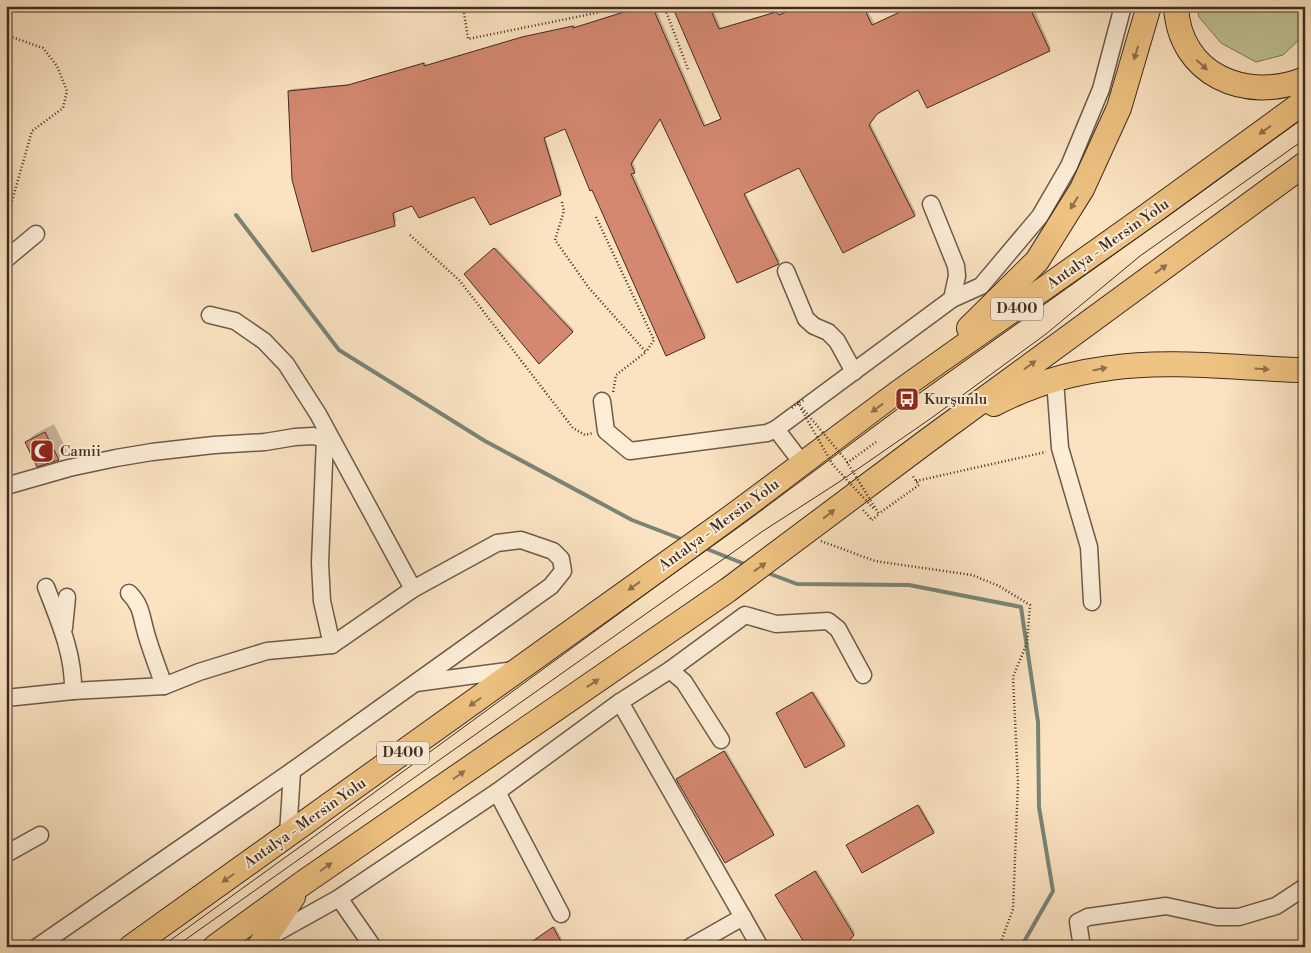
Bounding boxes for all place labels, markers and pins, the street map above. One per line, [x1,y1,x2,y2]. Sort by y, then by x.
bus stop icon: Kurşunlu [894,386,920,412]
place label: Kurşunlu [924,390,988,409]
mosque icon: Camii [29,438,55,464]
place label: Camii [60,442,101,461]

